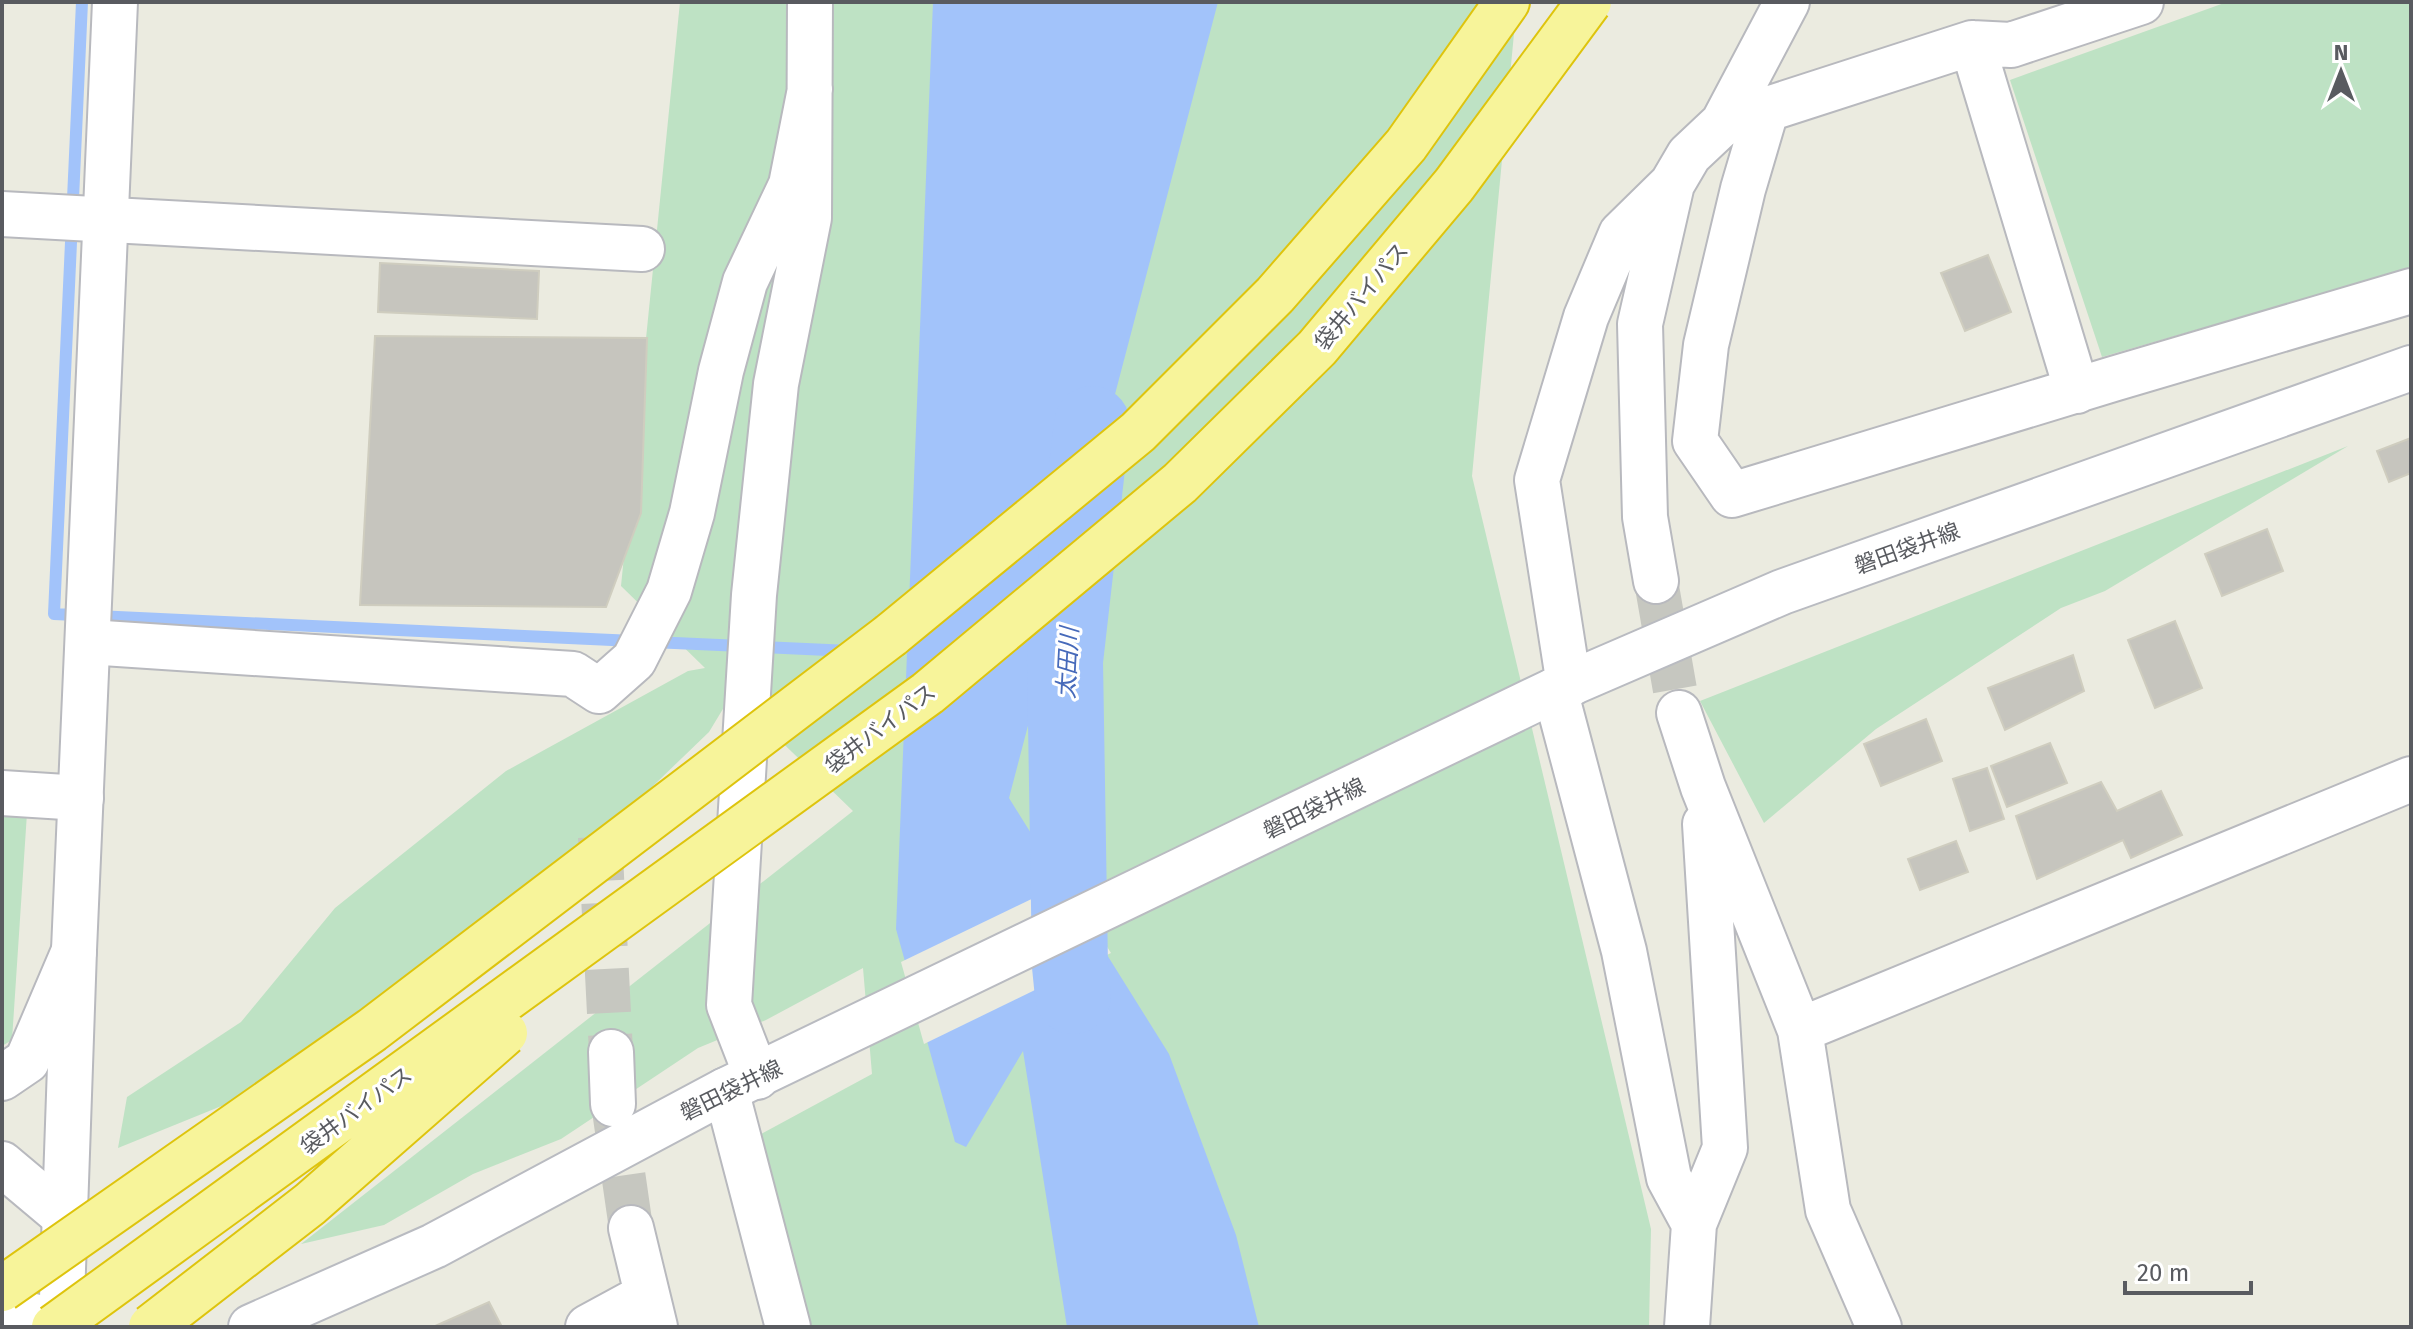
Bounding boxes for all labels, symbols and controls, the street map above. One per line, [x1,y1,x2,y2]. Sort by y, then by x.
north arrow [2301,32,2381,112]
text: N [2334,39,2348,66]
street label: 袋井バイパス [1309,237,1414,355]
street label: 磐田袋井線 [1851,517,1963,580]
water label: 太田川 [1052,623,1084,700]
street label: 袋井バイパス [820,678,941,779]
street label: 磐田袋井線 [1259,772,1370,845]
street label: 磐田袋井線 [676,1054,787,1127]
street label: 袋井バイパス [295,1061,417,1160]
scale bar [2125,1245,2251,1295]
text: 20 m [2137,1259,2189,1287]

